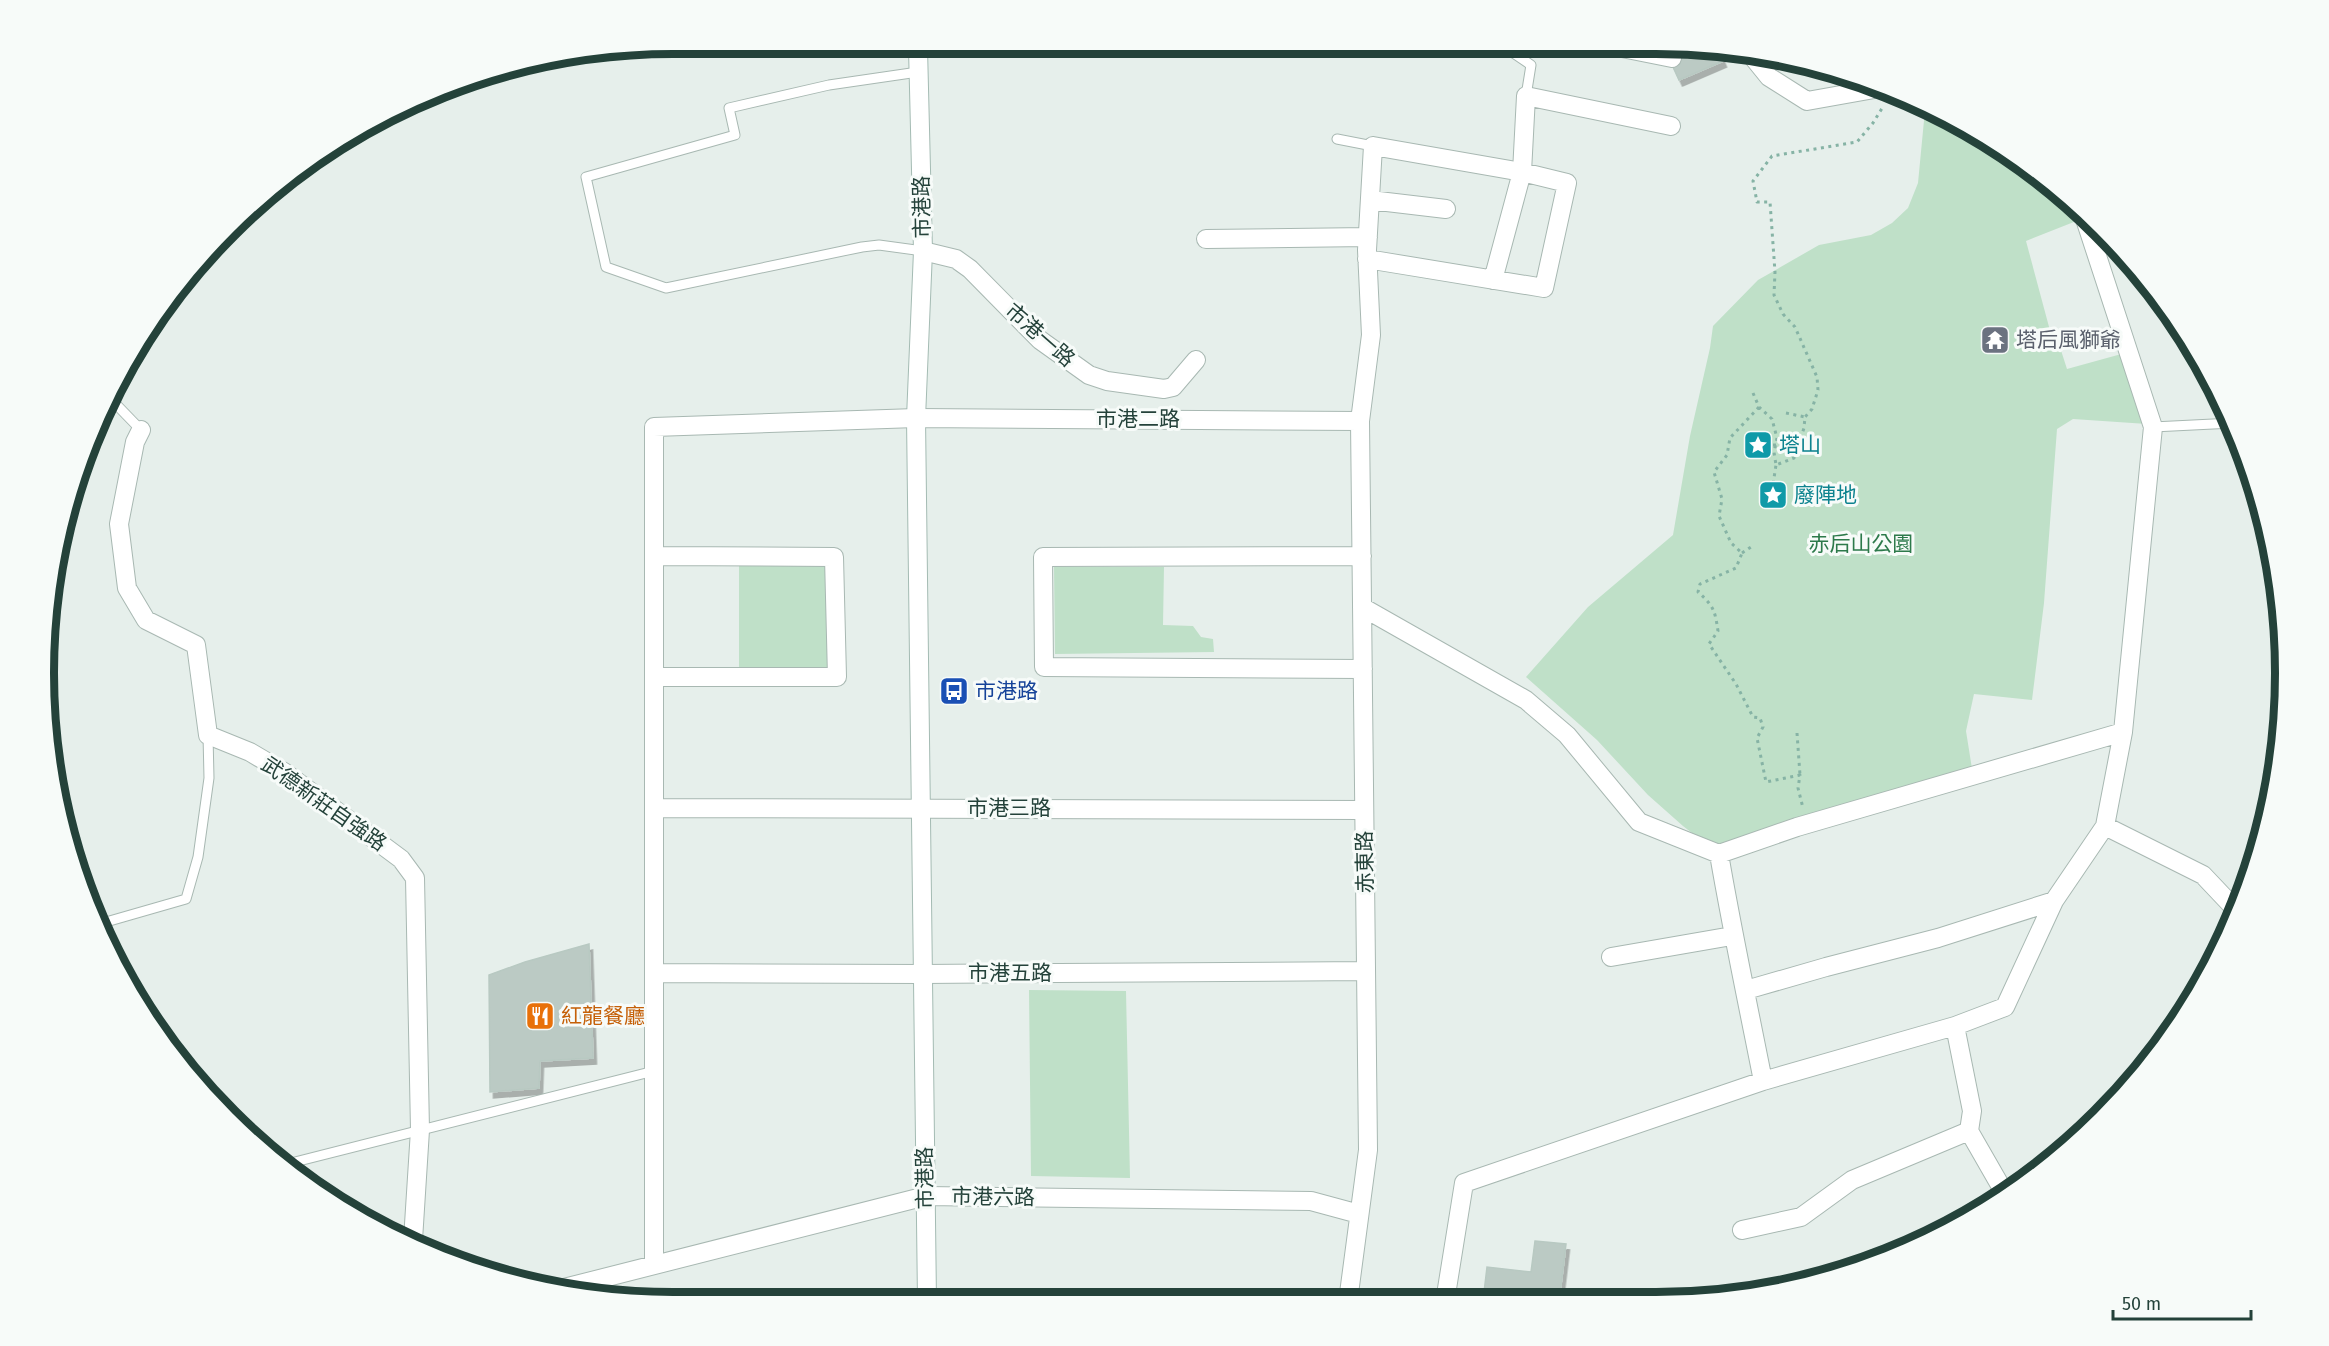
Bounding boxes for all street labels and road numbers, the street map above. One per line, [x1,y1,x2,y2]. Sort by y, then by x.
street label: 市港路 [908,175,936,239]
street label: 市港一路 [1000,298,1080,372]
street label: 市港二路 [1096,406,1180,432]
street label: 武德新莊自強路 [256,751,392,857]
street label: 市港三路 [967,795,1051,821]
street label: 赤東路 [1351,830,1379,894]
street label: 市港五路 [968,960,1052,986]
street label: 市港路 [911,1146,939,1210]
street label: 市港六路 [951,1183,1035,1211]

